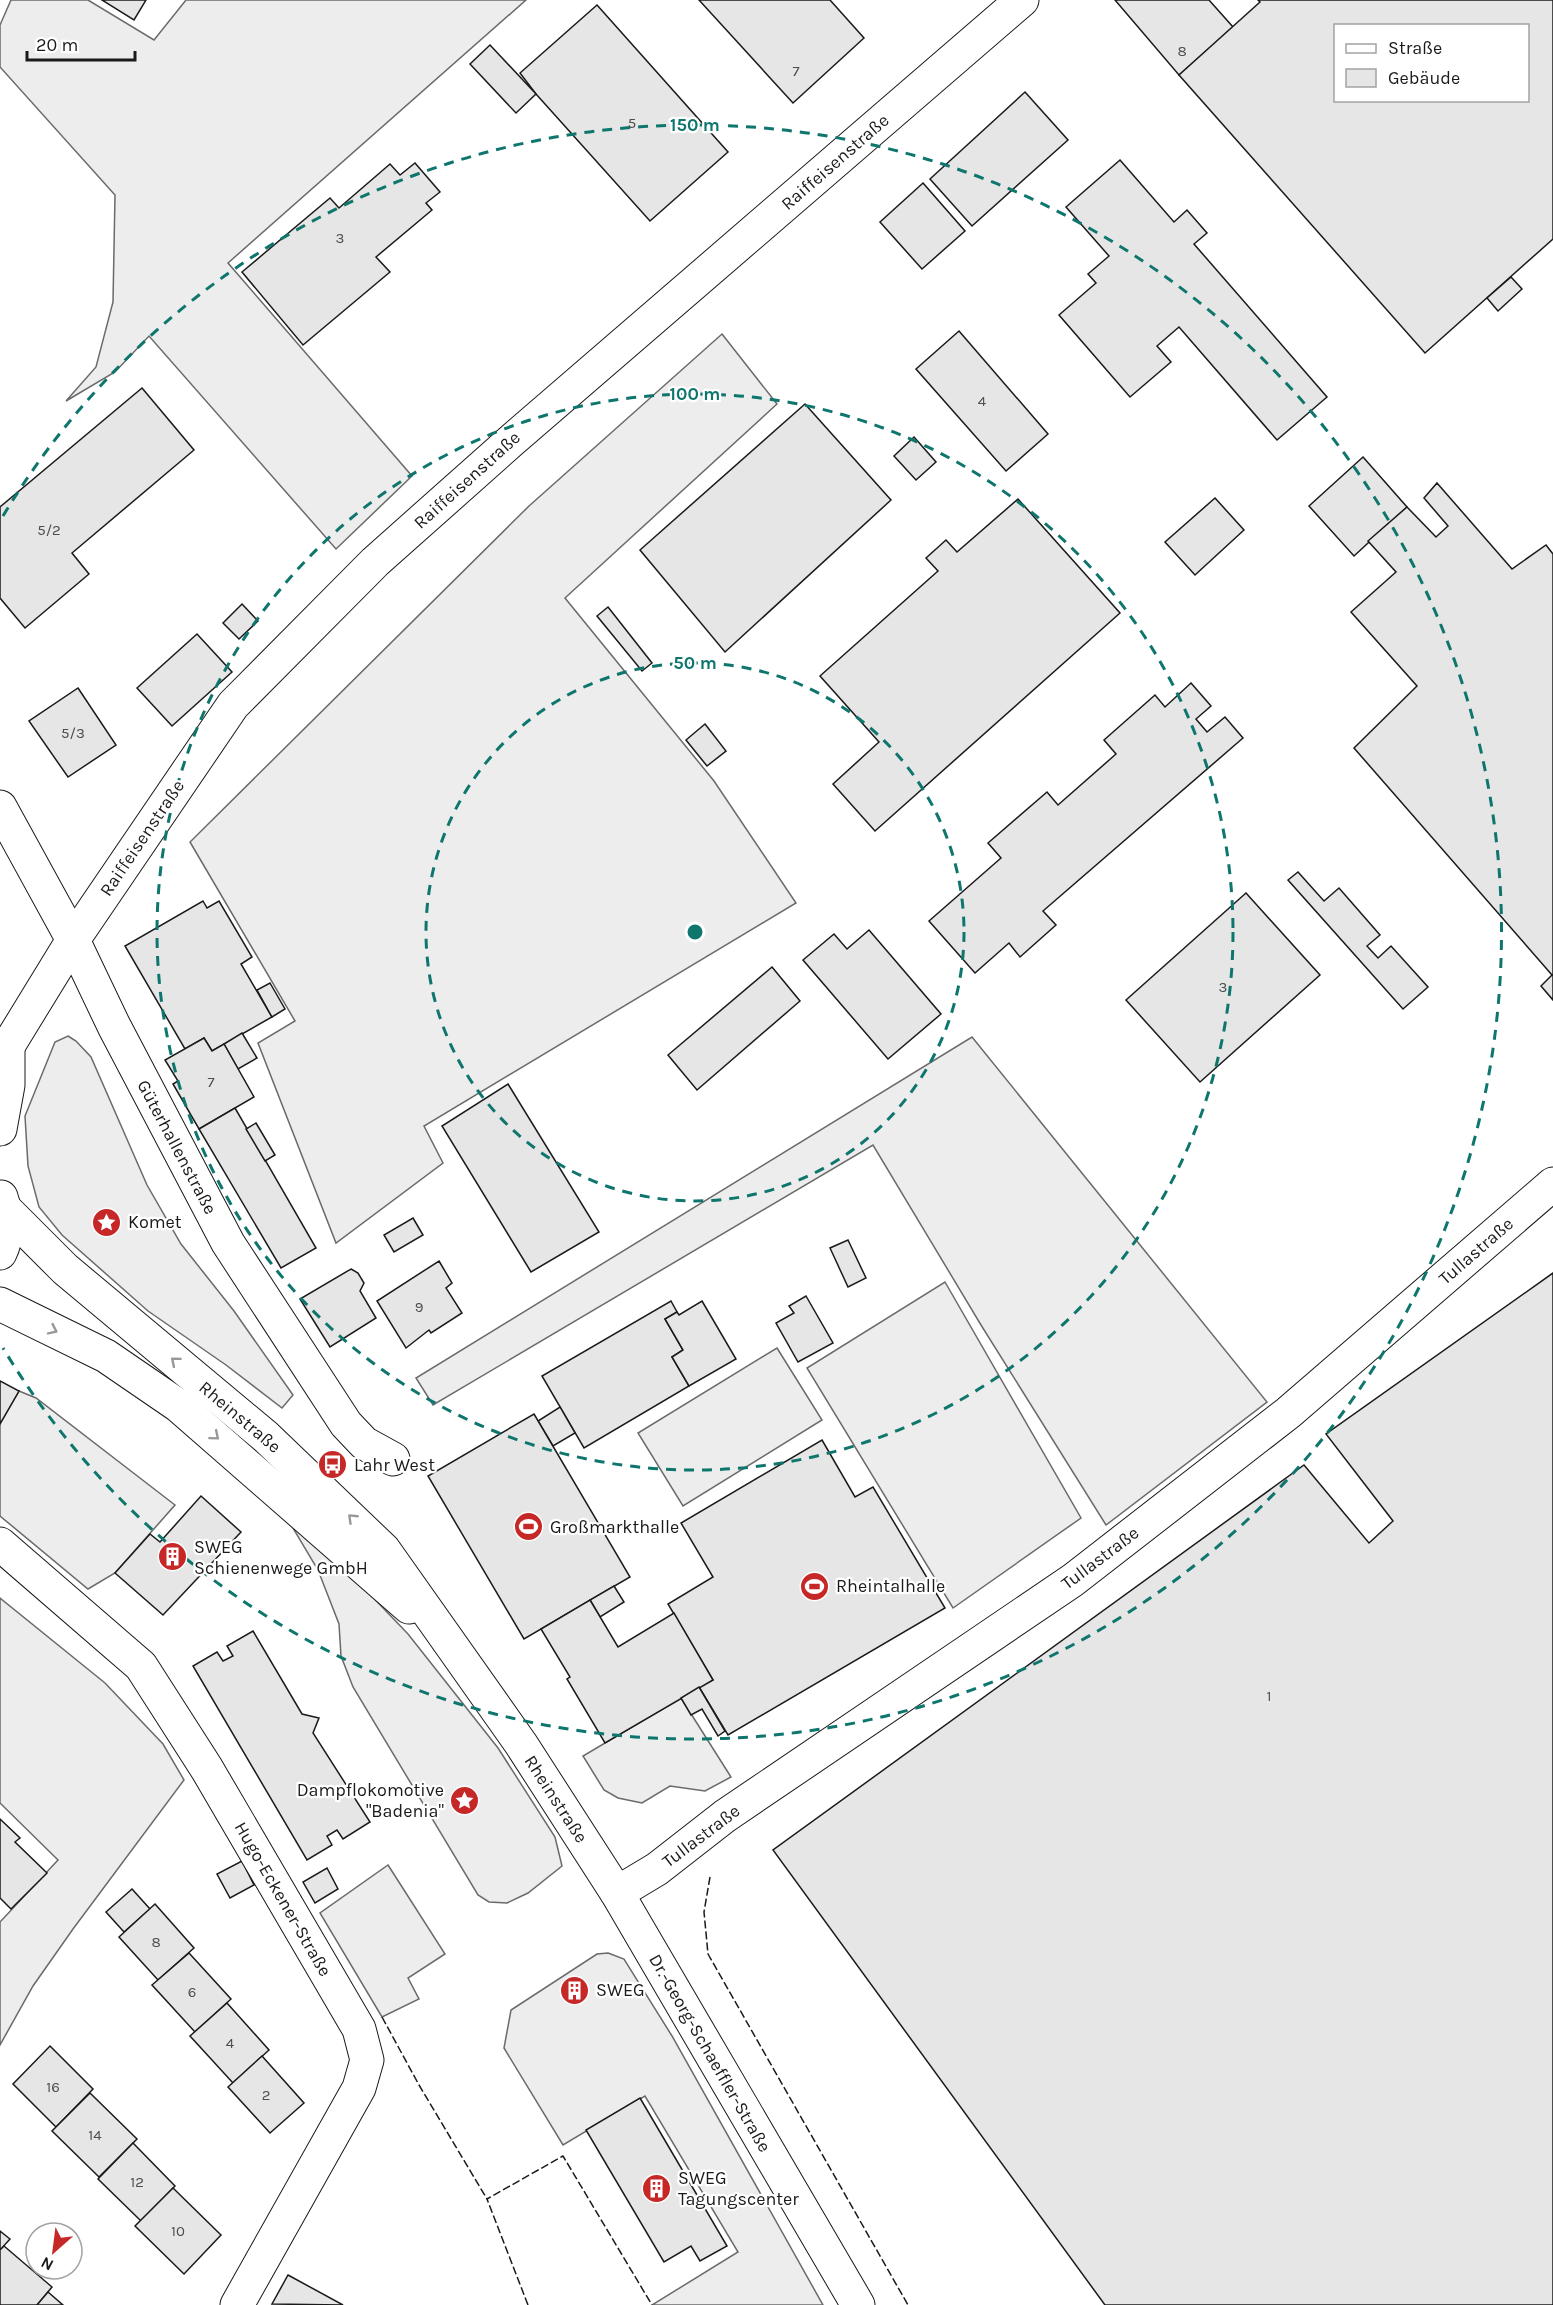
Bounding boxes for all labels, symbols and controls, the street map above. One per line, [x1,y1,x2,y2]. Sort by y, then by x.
scale bar [27,24,135,62]
legend [1334,24,1529,102]
text: 20 m [36,34,78,56]
text: Straße [1388,37,1442,59]
house number: 8 [1177,42,1187,60]
house number: 7 [792,62,800,80]
text: Gebäude [1388,67,1460,89]
street label: Raiffeisenstraße [777,109,893,215]
house number: 5 [628,114,636,132]
text: 150 m [670,114,720,136]
house number: 3 [336,229,344,247]
text: 100 m [670,383,720,405]
house number: 4 [978,392,987,410]
street label: Raiffeisenstraße [409,426,525,534]
house number: 5/2 [37,521,61,539]
text: 50 m [673,652,717,674]
house number: 5/3 [61,724,85,742]
street label: Raiffeisenstraße [95,776,189,900]
centre of rings [685,922,705,942]
house number: 3 [1219,978,1227,996]
house number: 7 [207,1073,215,1091]
street label: Güterhallenstraße [132,1076,222,1218]
place icon: Komet [91,1206,123,1238]
place label: Komet [128,1211,182,1233]
street label: Tullastraße [1434,1213,1518,1289]
house number: 9 [415,1298,423,1316]
one-way arrow [46,1322,57,1334]
one-way arrow [171,1358,182,1369]
street label: Rheinstraße [195,1376,285,1458]
one-way arrow [208,1429,219,1440]
bus stop icon: Lahr West [317,1449,349,1481]
place label: Lahr West [354,1454,435,1476]
sports icon: Großmarkthalle [513,1511,545,1543]
one-way arrow [349,1515,360,1526]
place label: Großmarkthalle [550,1516,679,1538]
street label: Tullastraße [1057,1522,1143,1594]
place label: SWEG Schienenwege GmbH [194,1536,368,1579]
building icon: SWEG Schienenwege GmbH [157,1541,189,1573]
sports icon: Rheintalhalle [799,1570,831,1602]
place label: Rheintalhalle [836,1575,945,1597]
house number: 1 [1267,1687,1271,1705]
street label: Rheinstraße [519,1751,593,1847]
place label: Dampflokomotive "Badenia" [297,1779,444,1822]
place icon: Dampflokomotive "Badenia" [449,1784,481,1816]
street label: Tullastraße [658,1800,744,1872]
street label: Hugo-Eckener-Straße [230,1818,336,1980]
house number: 8 [151,1933,161,1951]
street label: Dr.-Georg-Schaeffler-Straße [644,1950,776,2156]
building icon: SWEG [559,1974,591,2006]
place label: SWEG [596,1979,645,2001]
house number: 6 [188,1983,196,2001]
house number: 4 [226,2034,235,2052]
house number: 16 [46,2078,60,2096]
house number: 2 [262,2086,270,2104]
house number: 14 [88,2126,102,2144]
place label: SWEG Tagungscenter [678,2167,799,2210]
building icon: SWEG Tagungscenter [641,2172,673,2204]
house number: 12 [130,2173,144,2191]
north arrow [24,2221,84,2281]
house number: 10 [171,2222,185,2240]
text: N [38,2253,57,2275]

